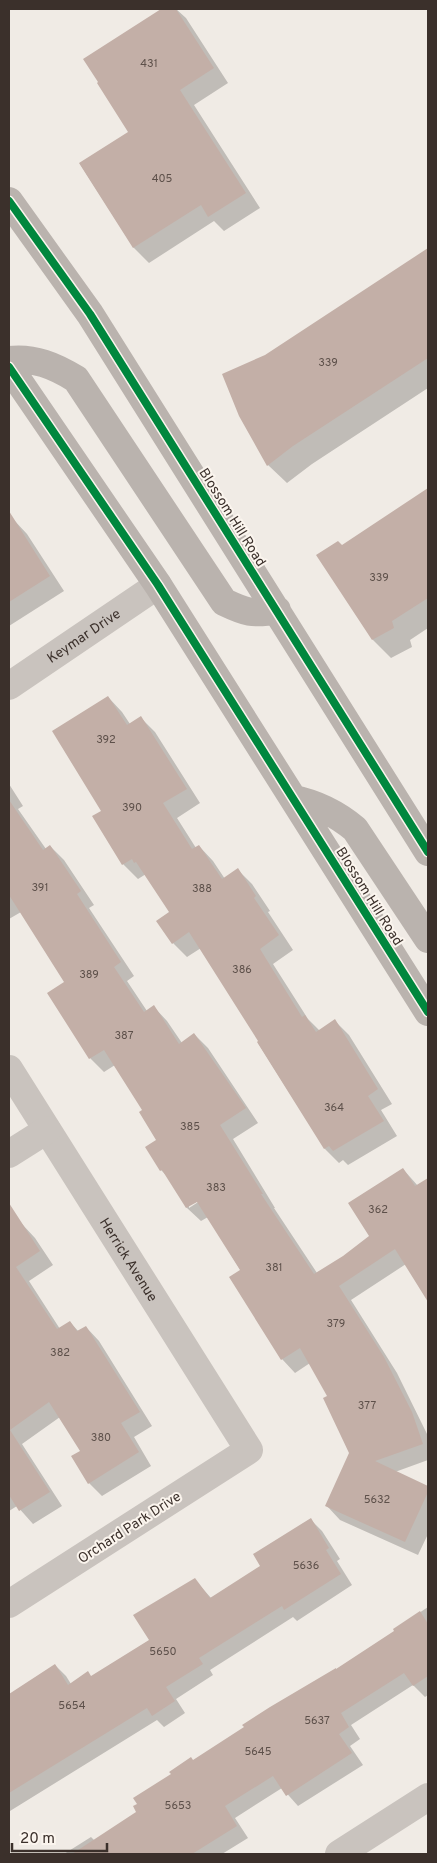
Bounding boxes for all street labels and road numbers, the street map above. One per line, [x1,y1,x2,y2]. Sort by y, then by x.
street label: Blossom Hill Road [195,465,269,570]
street label: Keymar Drive [44,606,124,668]
street label: Blossom Hill Road [332,844,406,949]
street label: Herrick Avenue [95,1215,160,1305]
street label: Orchard Park Drive [75,1489,185,1568]

